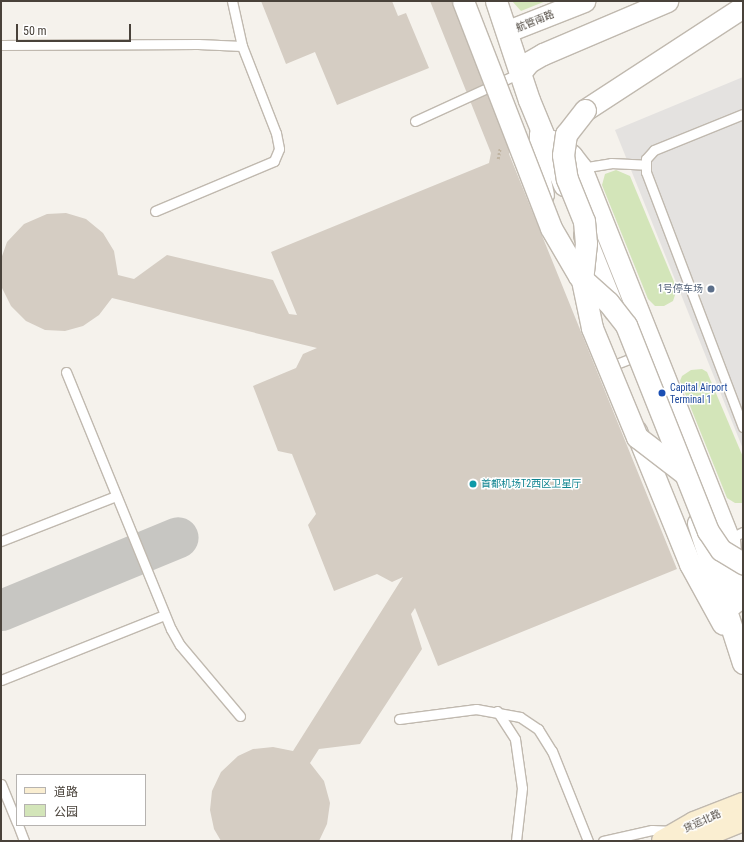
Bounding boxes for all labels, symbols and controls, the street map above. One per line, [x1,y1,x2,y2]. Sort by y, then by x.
street label: 航管南路 [514,8,556,34]
scale bar [18,16,133,42]
text: 50 m [23,24,47,38]
place label: 1号停车场 [658,283,703,295]
marker: 1号停车场 [706,284,716,294]
place label: Capital Airport Terminal 1 [670,381,727,404]
marker: Capital Airport Terminal 1 [657,388,667,398]
place label: 首都机场T2西区卫星厅 [481,478,581,490]
marker: 首都机场T2西区卫星厅 [468,479,478,489]
legend [16,774,146,826]
text: 道路 [54,785,78,799]
text: 公园 [54,805,78,819]
street label: 货运北路 [681,807,723,835]

